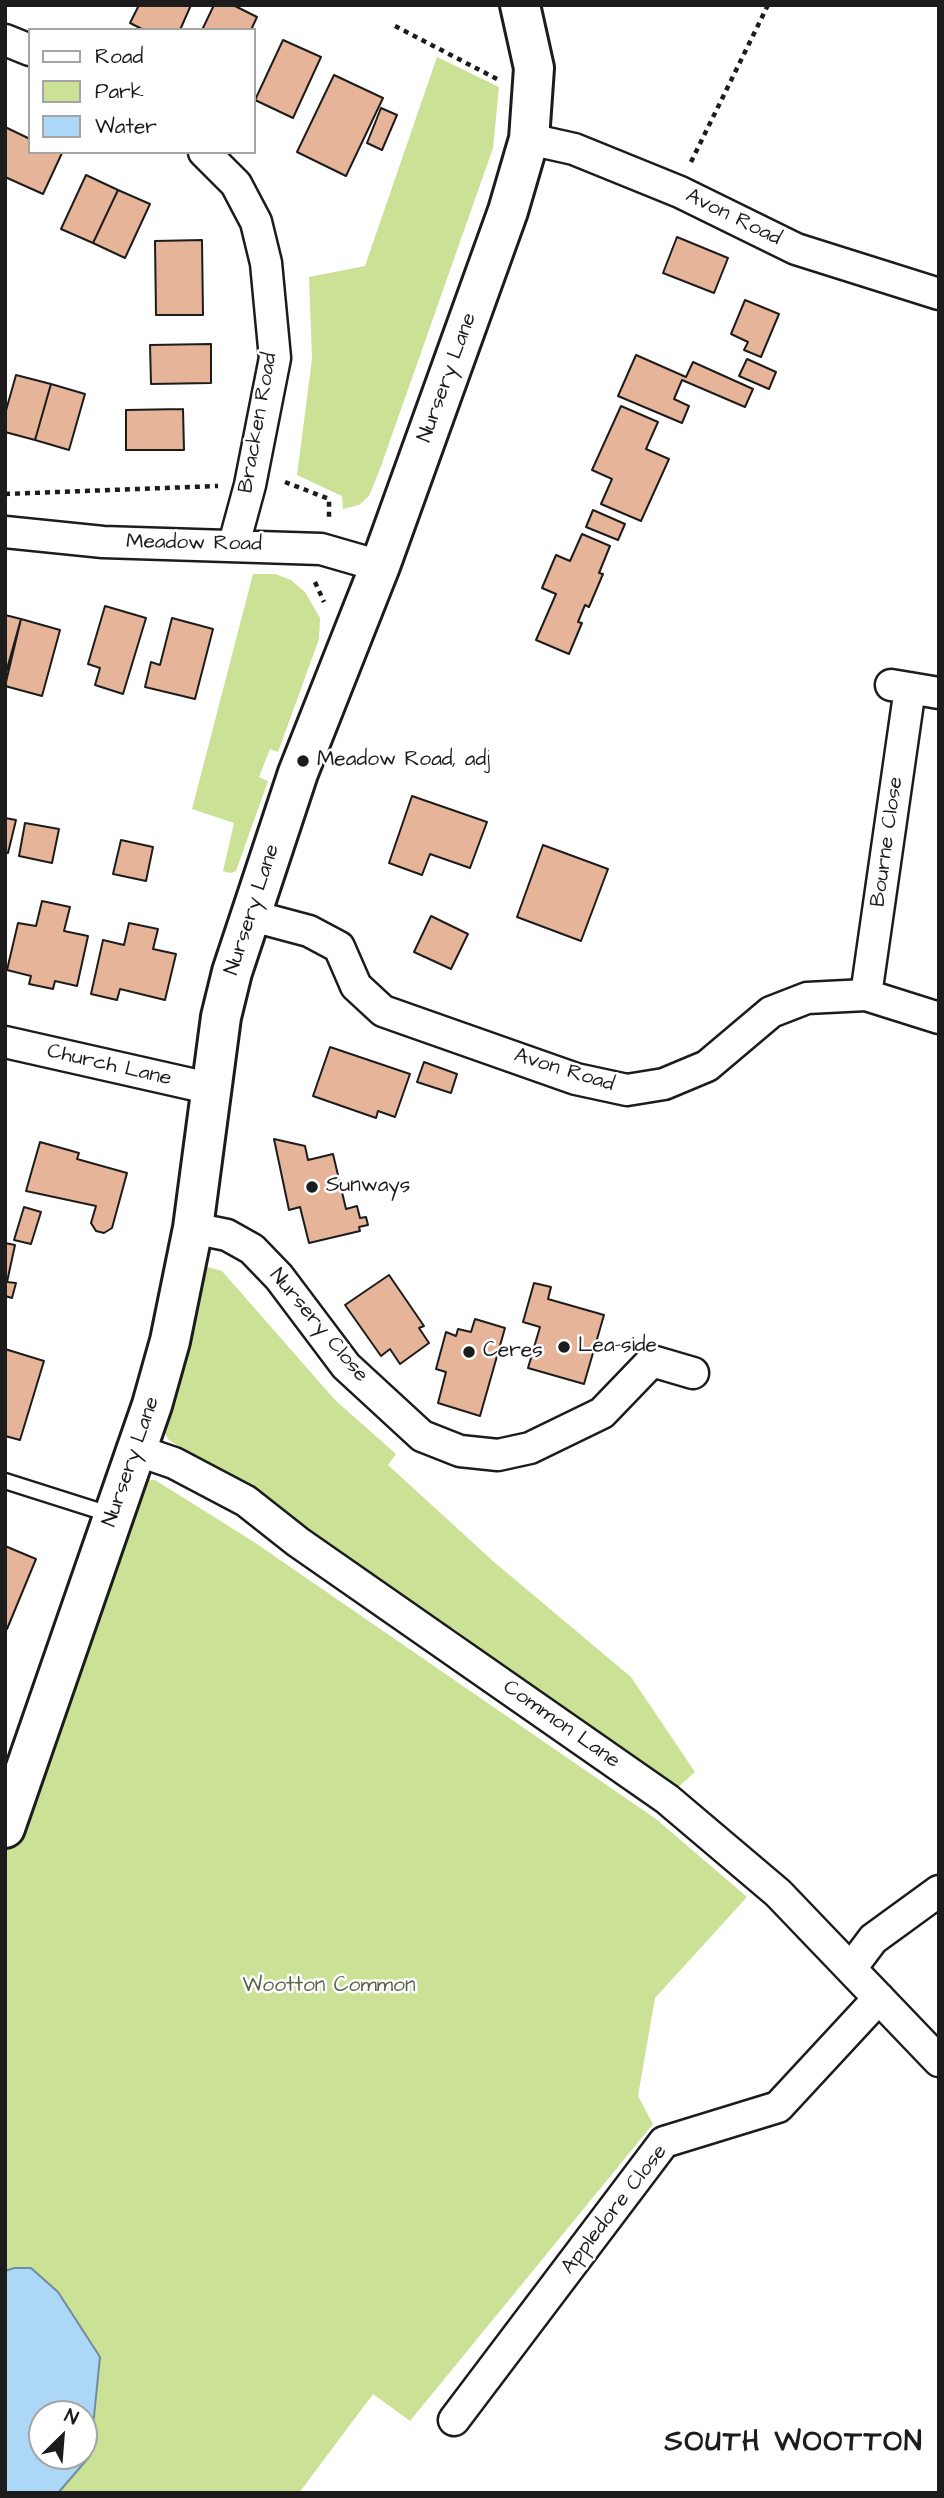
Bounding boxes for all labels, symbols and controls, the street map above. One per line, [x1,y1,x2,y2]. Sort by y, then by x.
legend [28,28,256,154]
text: Road [95,42,143,71]
text: Park [95,77,144,106]
text: Water [95,112,157,141]
street label: Avon Road [681,184,785,252]
street label: Nursery Lane [413,310,483,446]
street label: Bracken Road [234,351,284,495]
street label: Meadow Road [126,530,262,558]
place label: Meadow Road, adj [317,748,490,774]
marker: Meadow Road, adj [295,753,311,769]
street label: Bourne Close [866,775,910,909]
street label: Nursery Lane [220,841,286,979]
street label: Church Lane [44,1039,174,1093]
street label: Avon Road [511,1044,617,1098]
place label: Sunways [326,1174,410,1200]
marker: Sunways [304,1179,320,1195]
street label: Nursery Close [263,1264,373,1388]
place label: Lea-side [578,1334,657,1360]
place label: Ceres [483,1339,543,1365]
marker: Lea-side [556,1339,572,1355]
marker: Ceres [461,1344,477,1360]
street label: Nursery Lane [98,1394,166,1530]
street label: Common Lane [498,1675,624,1775]
park label: Wootton Common [243,1974,415,2000]
street label: Appledore Close [557,2140,673,2280]
north arrow [28,2400,98,2470]
text: N [60,2403,82,2432]
district label: SOUTH WOOTTON [666,2427,922,2461]

